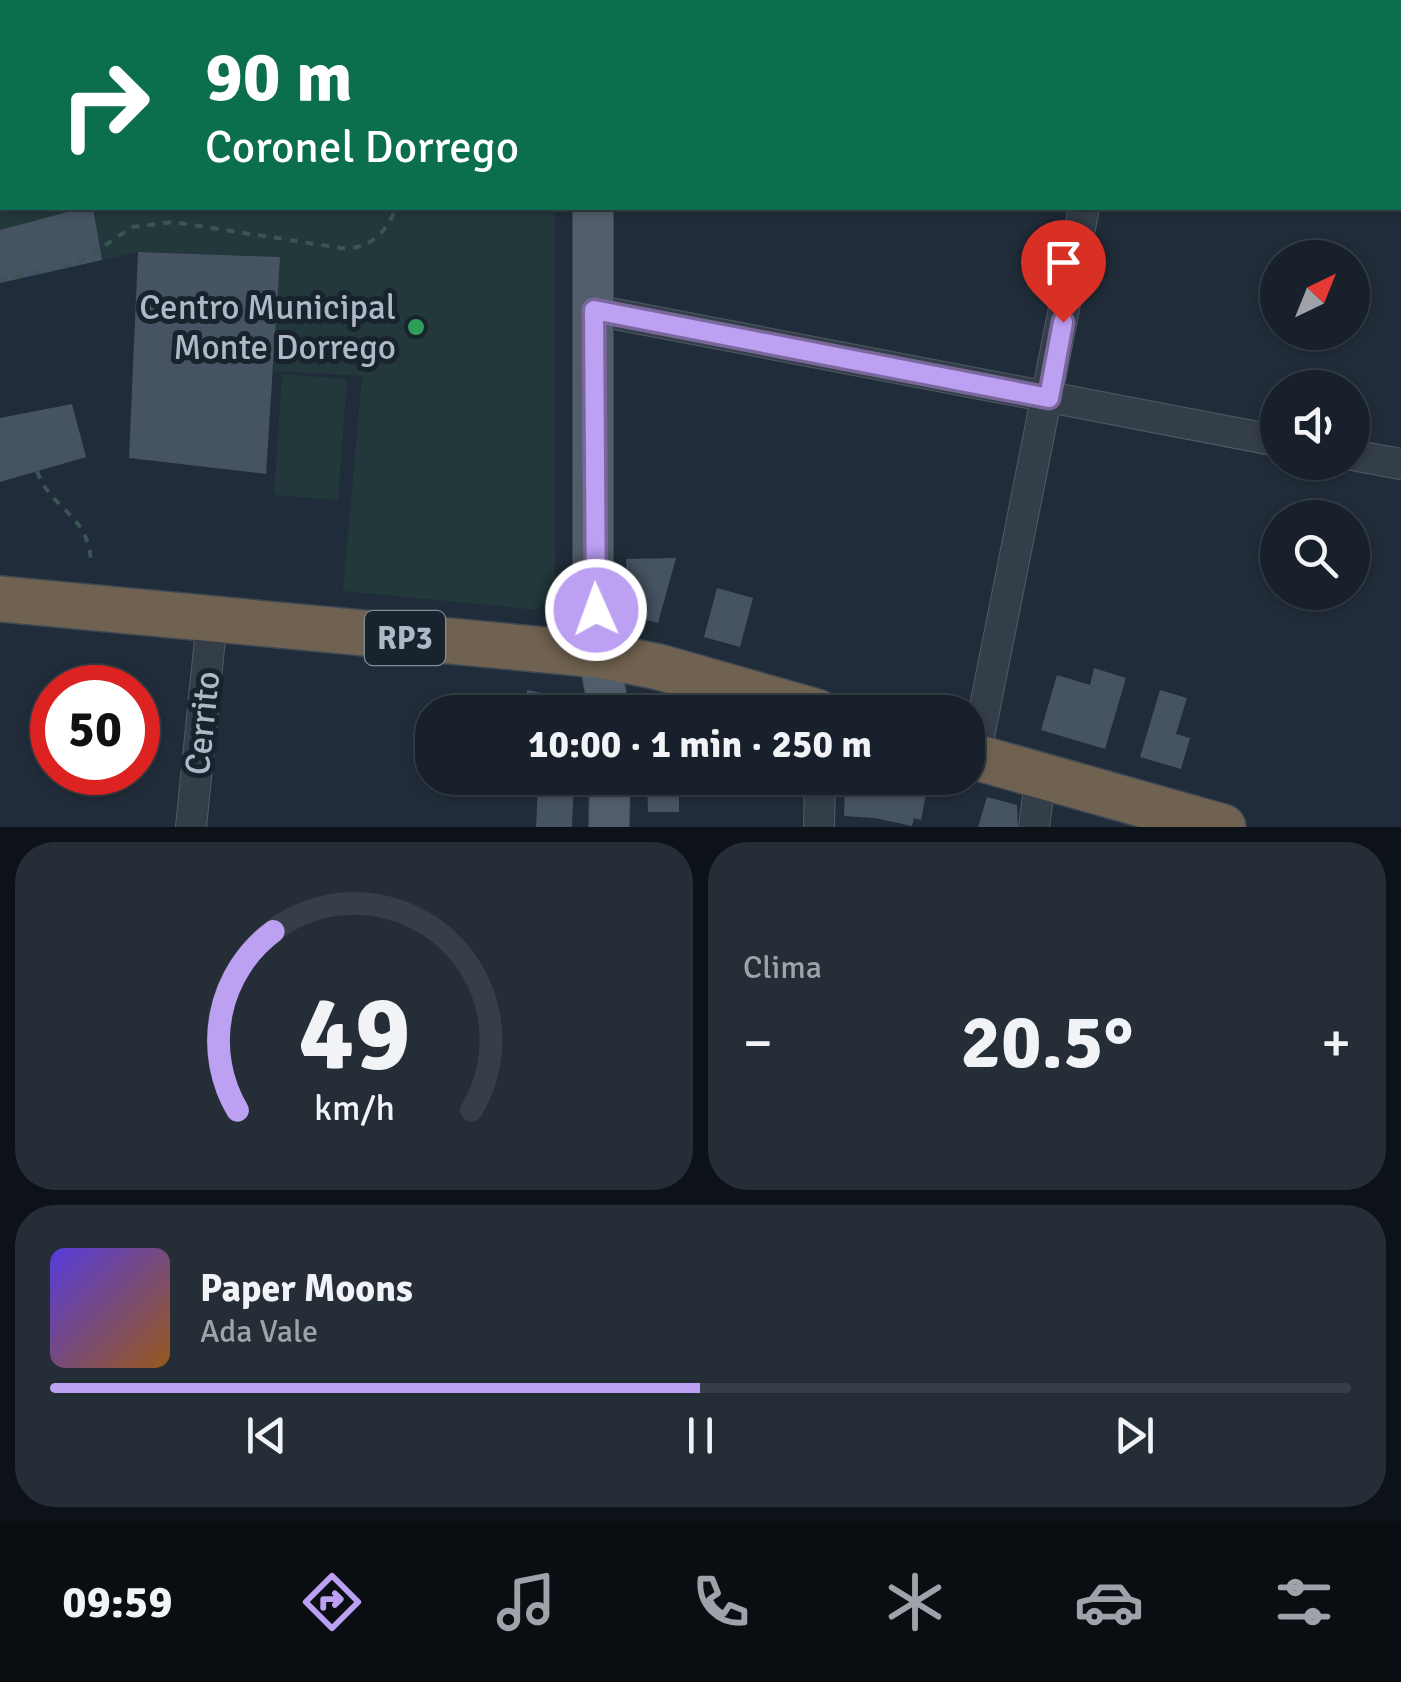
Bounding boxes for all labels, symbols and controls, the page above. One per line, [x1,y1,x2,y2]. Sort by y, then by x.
text: 90 m [205,34,353,120]
icon: right [40,40,170,170]
text: Coronel Dorrego [205,120,519,175]
pin [1021,220,1106,323]
icon: arrive [1036,235,1091,290]
north arrow [1260,240,1370,350]
map controls [1260,240,1370,610]
place label: Centro Municipal Monte Dorrego [139,286,396,369]
marker: Centro Municipal Monte Dorrego [405,316,427,338]
button: sound [1260,370,1370,480]
button: search [1260,500,1370,610]
position arrow [544,558,648,662]
road number: RP3 [365,611,445,665]
speed limit sign: 50 [30,665,160,795]
street label: Cerrito [176,669,229,777]
text: 10:00 · 1 min · 250 m [528,721,872,768]
text: Clima [743,948,822,987]
text: 49 [298,970,410,1098]
text: 20.5° [961,996,1134,1089]
text: − [743,1009,773,1077]
text: + [1321,1009,1351,1077]
text: km/h [314,1086,394,1130]
text: Paper Moons [200,1265,413,1312]
text: Ada Vale [200,1312,318,1351]
icon: previous [239,1408,294,1463]
icon: pause [673,1408,728,1463]
icon: next [1107,1408,1162,1463]
icon: directions [297,1567,367,1637]
icon: music [491,1567,561,1637]
icon: phone [686,1567,756,1637]
icon: climate [880,1567,950,1637]
icon: car [1074,1567,1144,1637]
icon: filters [1269,1567,1339,1637]
text: 09:59 [62,1575,173,1630]

